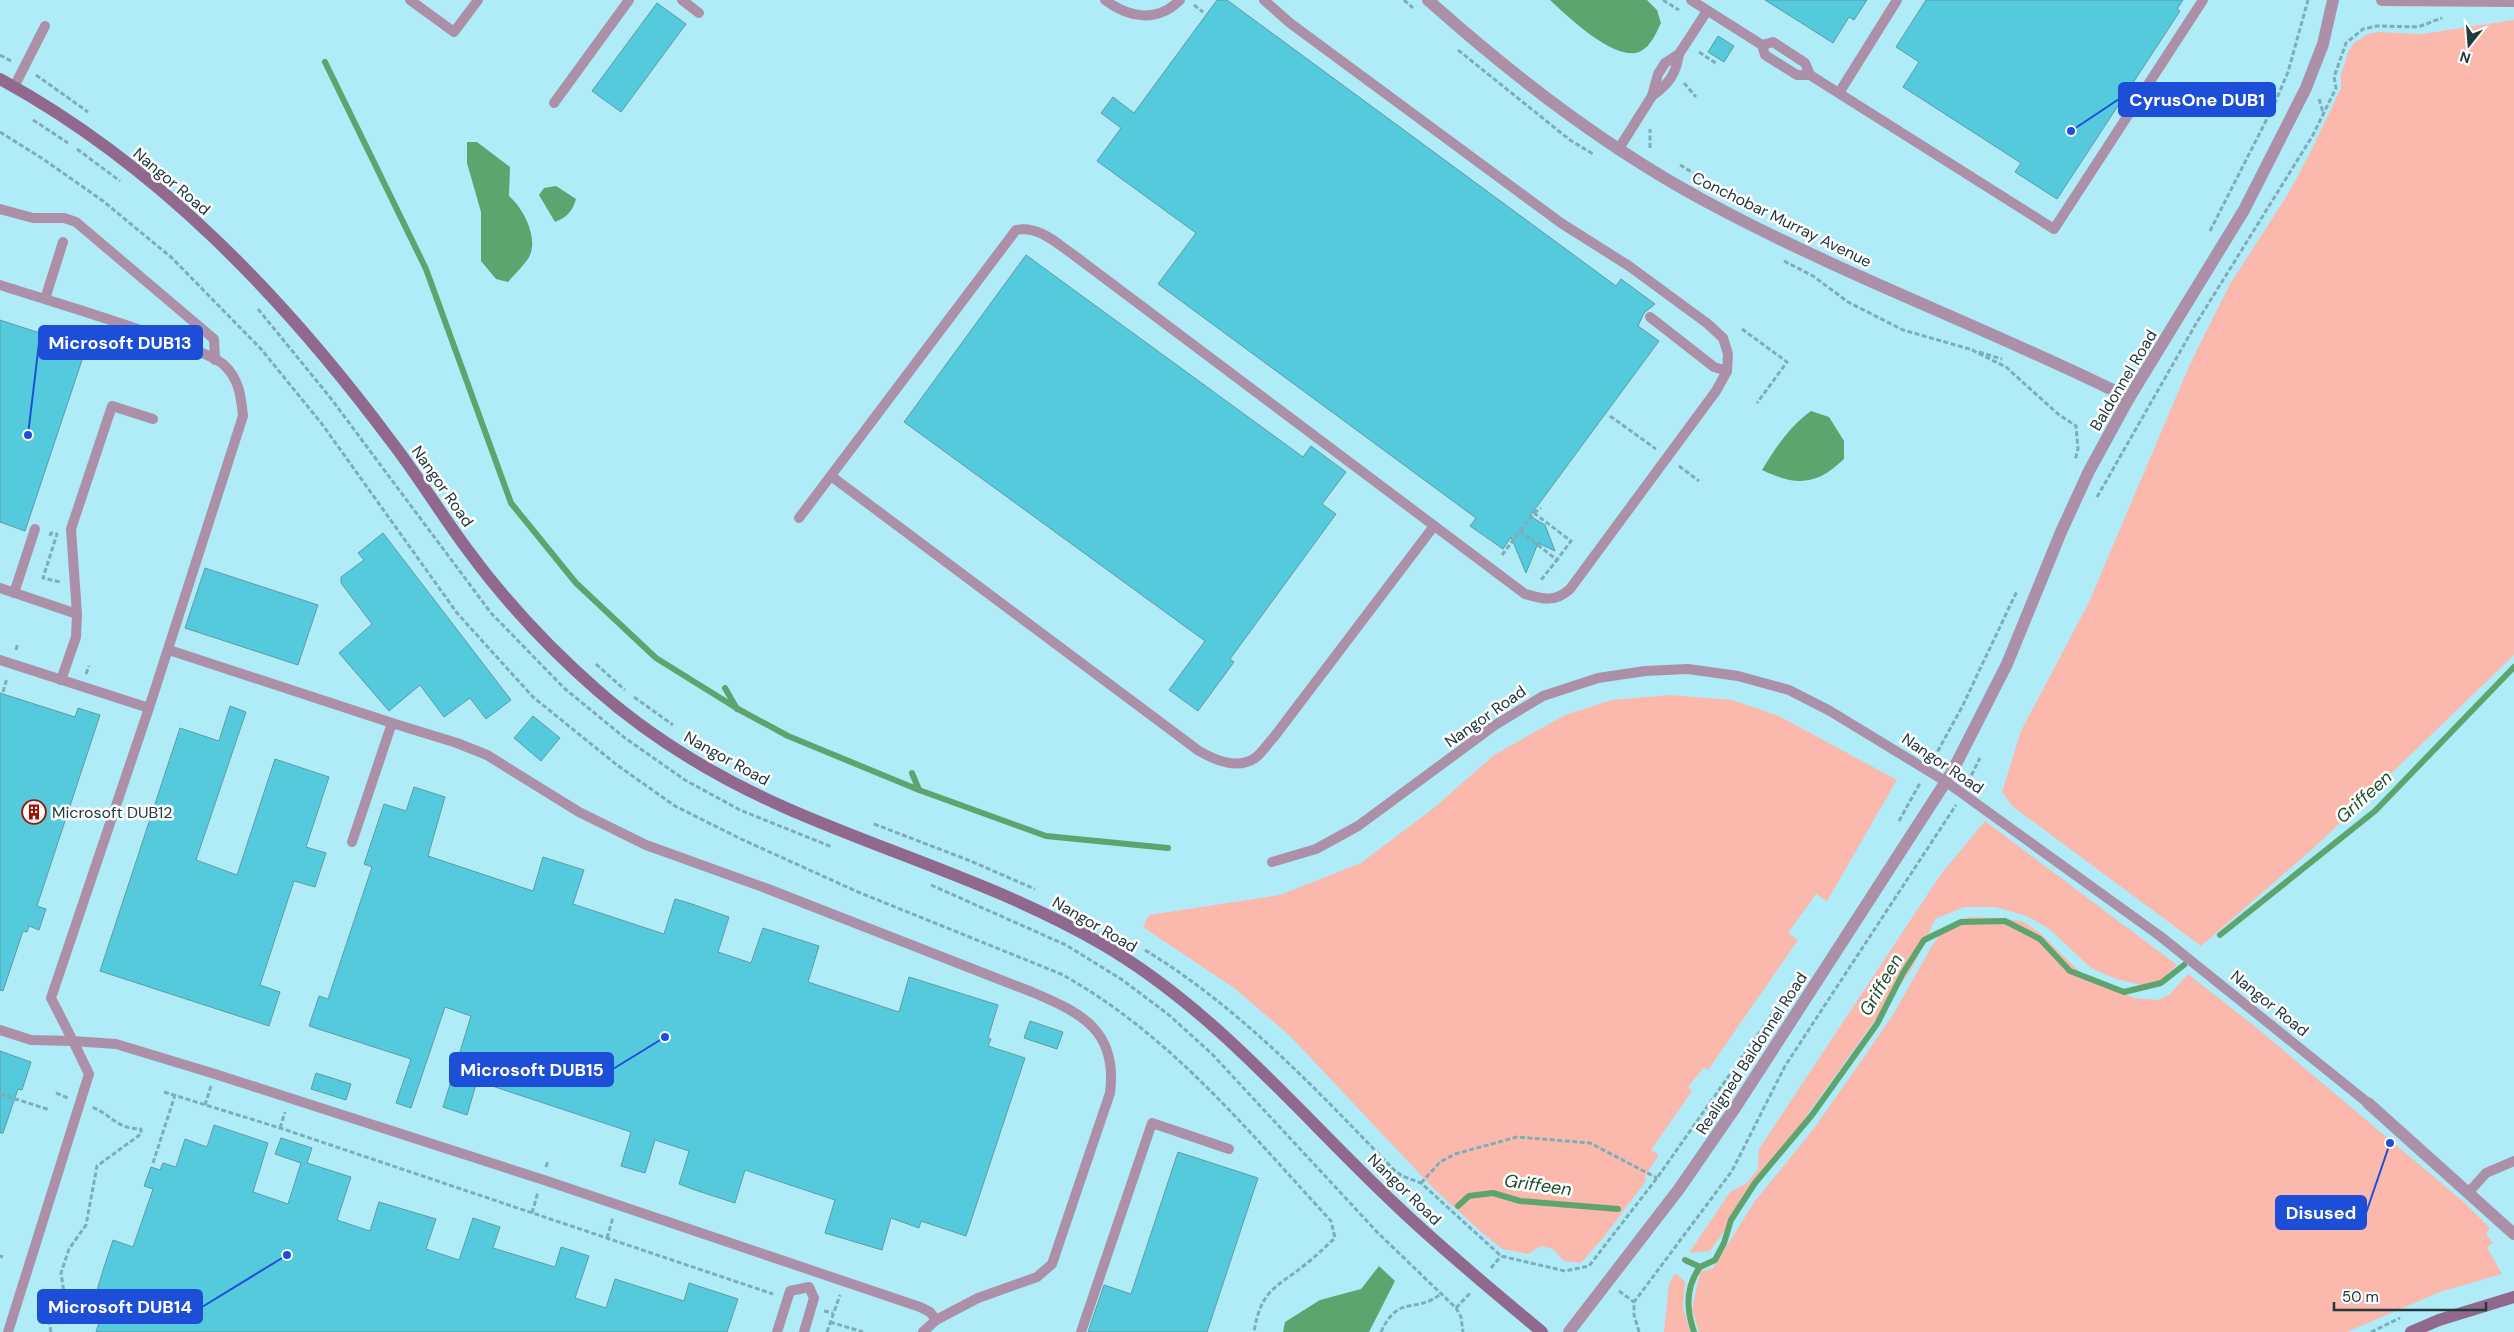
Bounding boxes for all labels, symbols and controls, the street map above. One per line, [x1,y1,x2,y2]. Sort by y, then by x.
north arrow [2444,20,2494,70]
text: N [2458,47,2473,68]
callout: CyrusOne DUB1 [2119,83,2275,116]
text: CyrusOne DUB1 [2129,88,2265,112]
street label: Nangor Road [129,143,215,220]
street label: Conchobar Murray Avenue [1688,167,1875,272]
callout: Microsoft DUB13 [39,326,202,359]
street label: Baldonnel Road [2085,326,2162,435]
text: Microsoft DUB13 [48,331,192,355]
street label: Nangor Road [407,442,478,531]
street label: Nangor Road [1441,681,1530,752]
street label: Nangor Road [680,726,773,791]
street label: Nangor Road [1898,728,1988,799]
water label: Griffeen [2331,765,2397,829]
building icon: Microsoft DUB12 [21,799,47,825]
place label: Microsoft DUB12 [52,802,172,823]
street label: Nangor Road [1049,892,1141,957]
water label: Griffeen [1854,950,1908,1020]
street label: Nangor Road [2226,966,2313,1041]
street label: Realigned Baldonnel Road [1691,968,1812,1139]
callout: Microsoft DUB15 [450,1053,613,1086]
text: Microsoft DUB15 [460,1058,604,1082]
street label: Nangor Road [1363,1149,1446,1230]
water label: Griffeen [1503,1168,1573,1202]
callout: Disused [2276,1196,2366,1229]
text: Disused [2286,1201,2356,1225]
scale bar [2334,1280,2486,1312]
text: 50 m [2342,1287,2379,1307]
callout: Microsoft DUB14 [38,1290,202,1323]
text: Microsoft DUB14 [48,1295,192,1319]

